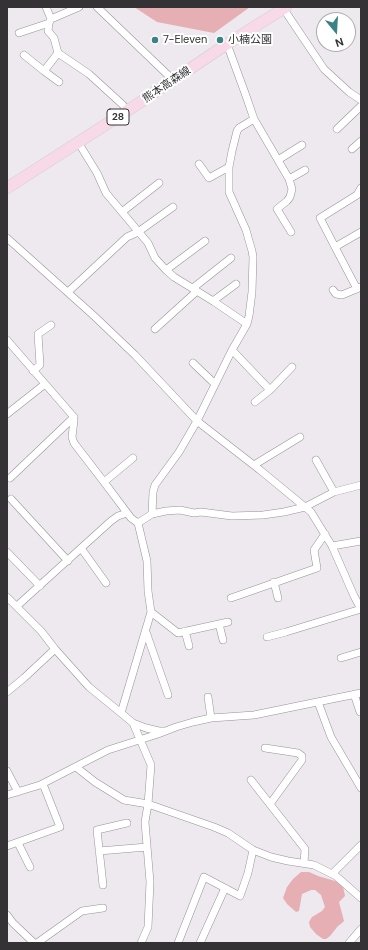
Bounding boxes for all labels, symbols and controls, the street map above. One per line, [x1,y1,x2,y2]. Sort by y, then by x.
north arrow [316,12,356,52]
place label: 7-Eleven [163,33,207,47]
place label: 小楠公園 [228,33,272,47]
marker: 7-Eleven [150,35,160,45]
marker: 小楠公園 [215,35,225,45]
text: N [333,35,345,50]
street label: 熊本高森線 [141,64,193,106]
road number: 28 [107,109,129,125]

